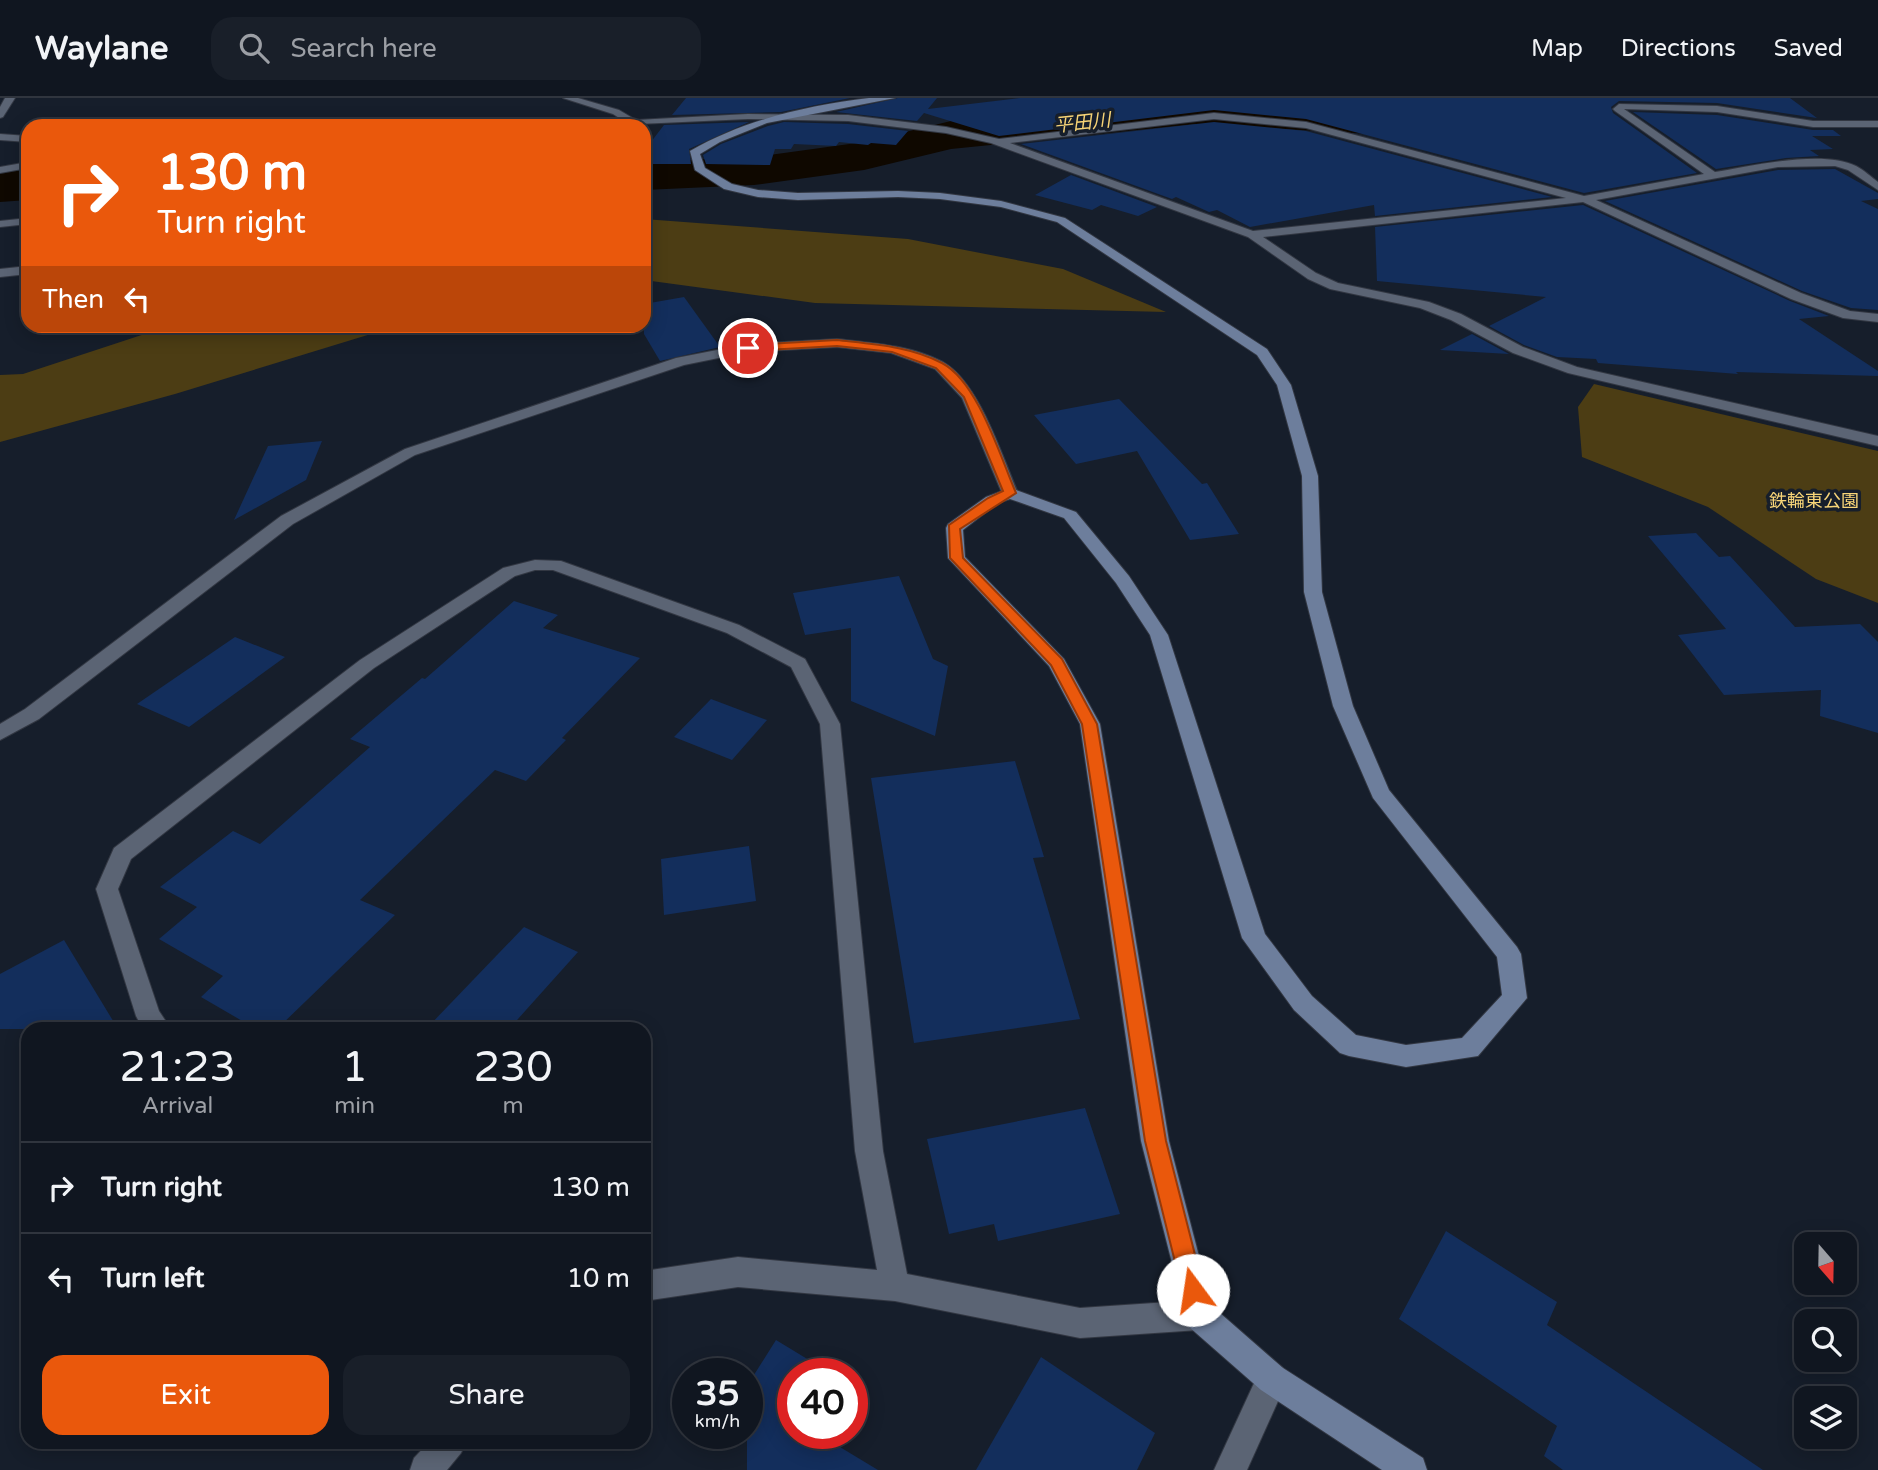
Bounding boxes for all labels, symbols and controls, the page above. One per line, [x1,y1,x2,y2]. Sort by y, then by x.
search box [211,17,701,80]
text: Waylane [35,29,169,68]
icon: search [235,29,273,67]
text: Search here [291,33,437,64]
text: Map [1531,34,1583,63]
text: Directions [1621,34,1736,63]
text: Saved [1774,34,1843,63]
water label: 平田川 [1053,109,1114,137]
text: 130 m [157,144,307,203]
icon: right [42,147,133,238]
text: Turn right [157,204,306,242]
icon: left [118,280,156,318]
text: Then [42,284,104,315]
pin [718,318,778,378]
icon: arrive [729,329,767,367]
park label: 鉄輪東公園 [1769,490,1859,512]
text: 21:23 [119,1042,236,1093]
text: 1 [341,1042,368,1093]
text: 230 [473,1042,553,1093]
text: Arrival [142,1092,213,1120]
text: min [334,1092,375,1120]
text: m [502,1092,524,1120]
icon: right [42,1169,80,1207]
text: Turn right [101,1172,222,1203]
text: 130 m [550,1172,630,1203]
north arrow [1794,1232,1857,1295]
map controls [1794,1232,1857,1449]
position arrow [1156,1253,1230,1327]
icon: left [42,1260,80,1298]
text: Turn left [101,1263,204,1294]
text: 10 m [567,1263,630,1294]
button: search [1794,1309,1857,1372]
button: Exit [42,1355,329,1435]
button: Share [343,1355,630,1435]
speed limit sign: 40 [777,1358,868,1449]
text: 35 [696,1373,739,1415]
button: layers [1794,1386,1857,1449]
text: km/h [695,1410,740,1432]

